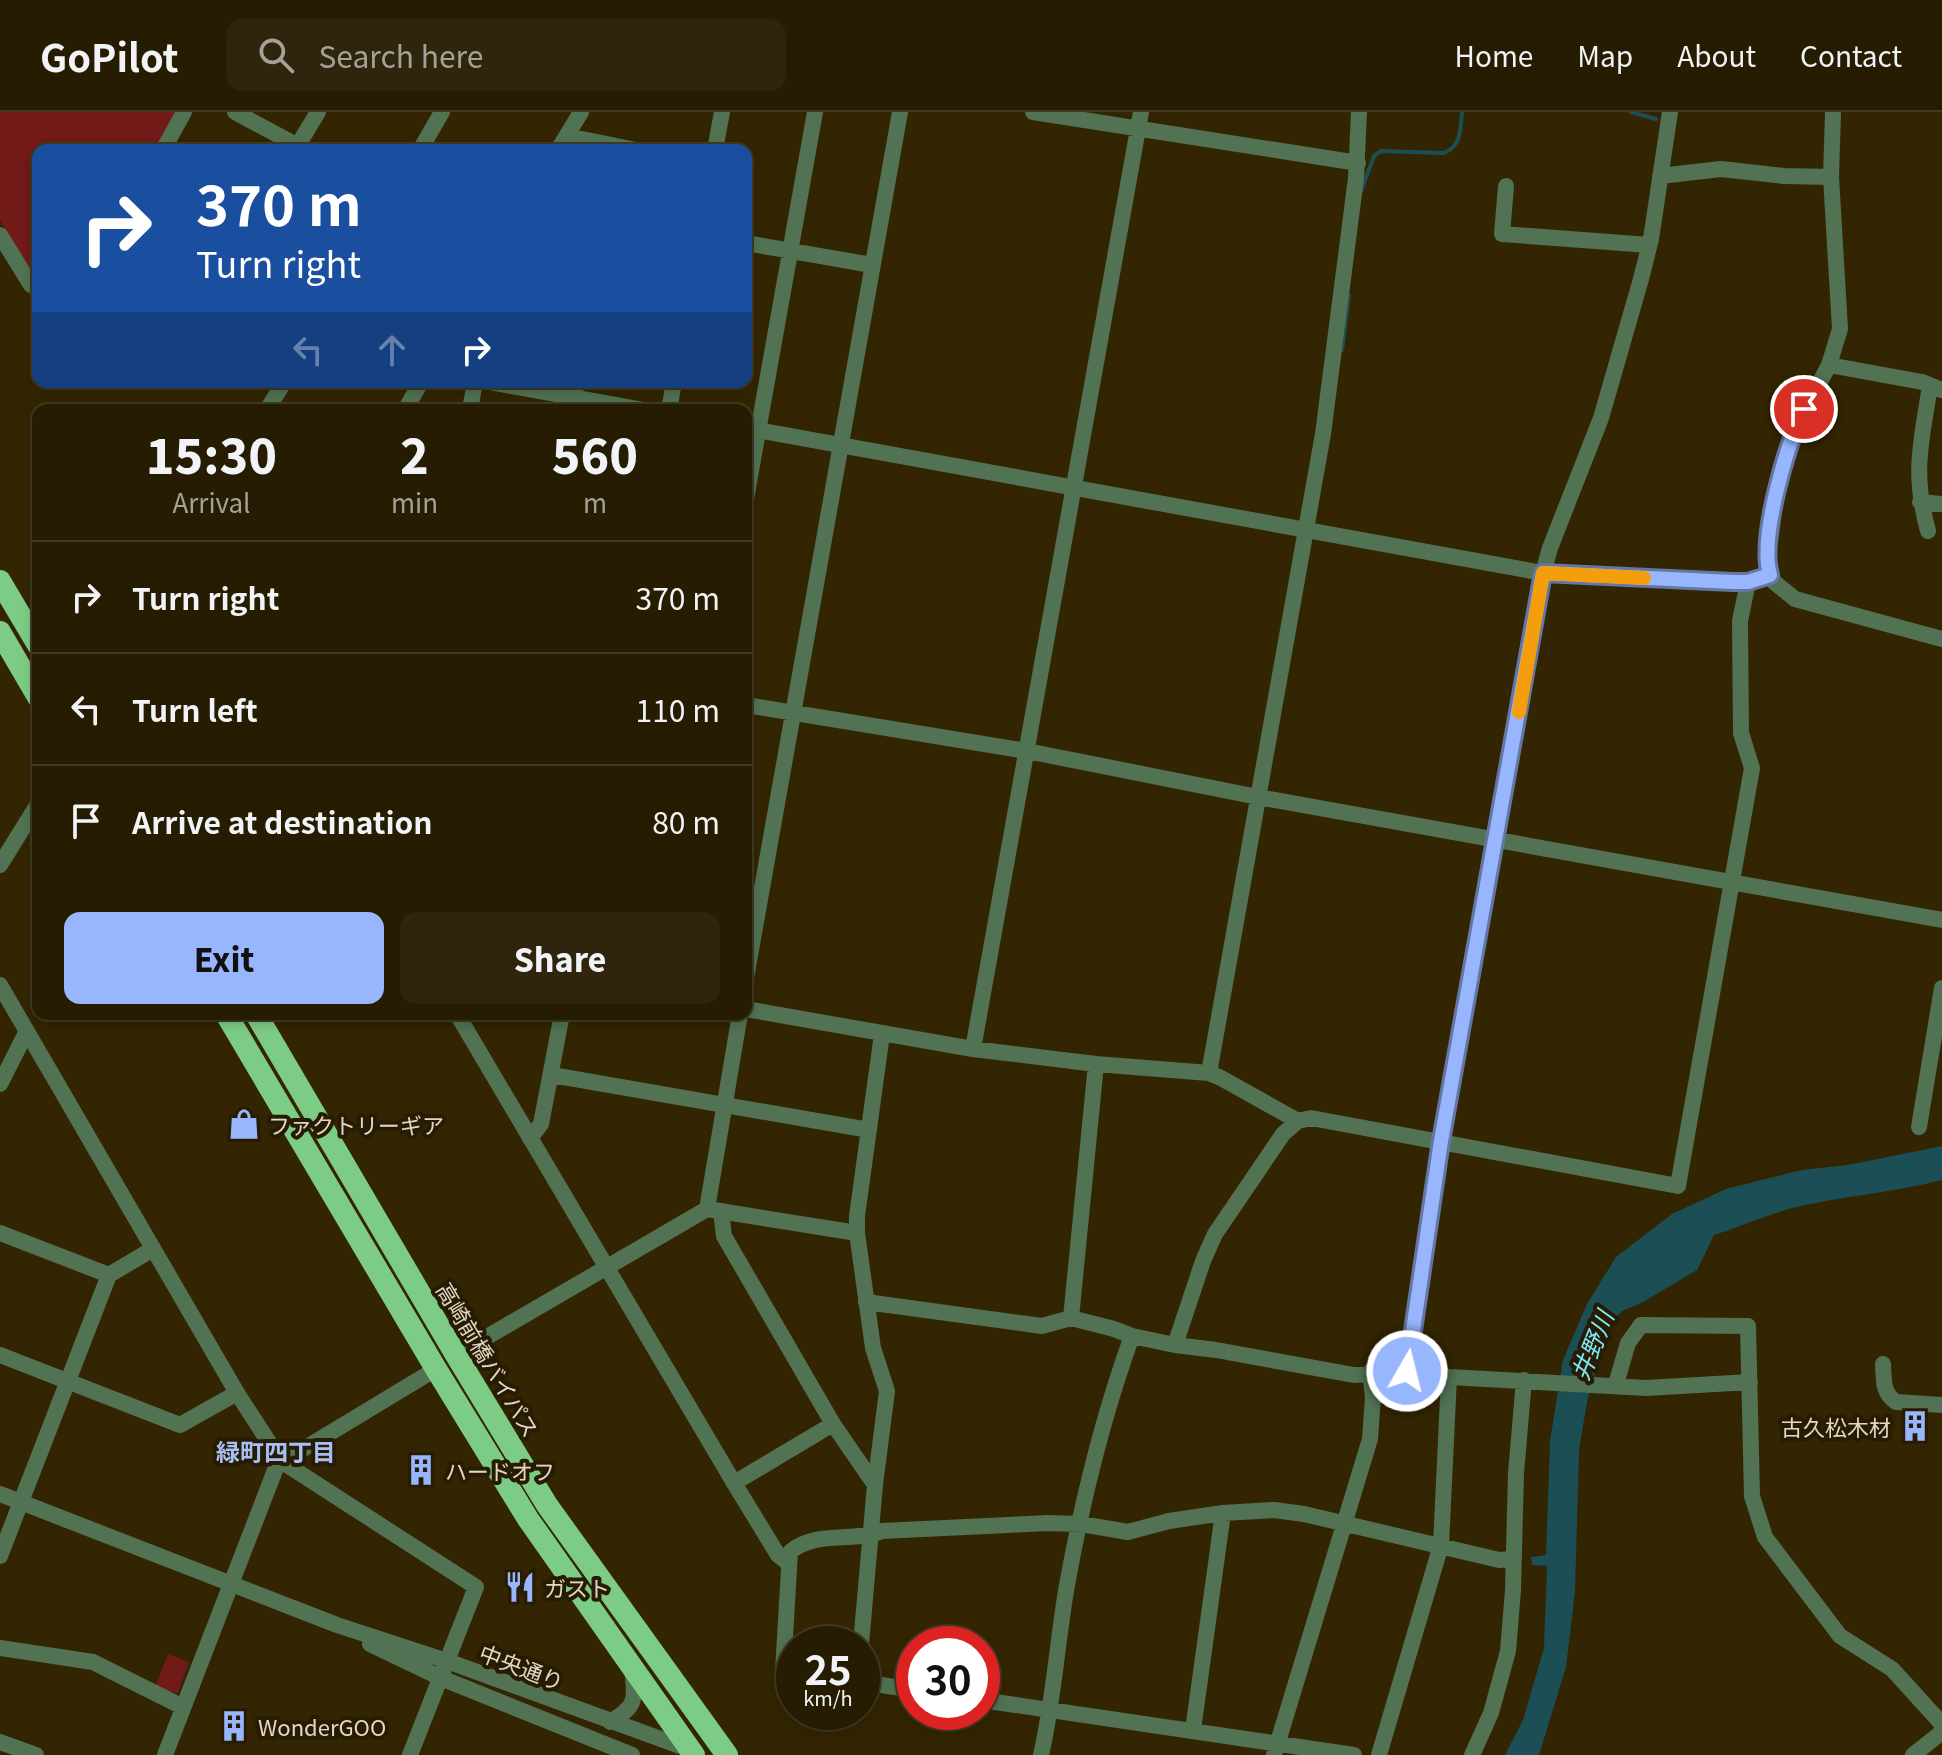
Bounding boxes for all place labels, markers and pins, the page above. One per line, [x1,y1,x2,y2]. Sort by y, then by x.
pin [1770,375,1838,443]
shop icon: ファクトリーギア [227,1107,261,1141]
place label: ファクトリーギア [268,1108,444,1140]
building icon: 古久松木材 [1898,1409,1932,1443]
place label: 古久松木材 [1781,1410,1891,1442]
building icon: ハードオフ [404,1453,438,1487]
place label: ハードオフ [445,1454,555,1486]
restaurant icon: ガスト [503,1570,537,1604]
place label: ガスト [544,1571,610,1603]
building icon: WonderGOO [217,1709,251,1743]
place label: WonderGOO [258,1710,386,1742]

